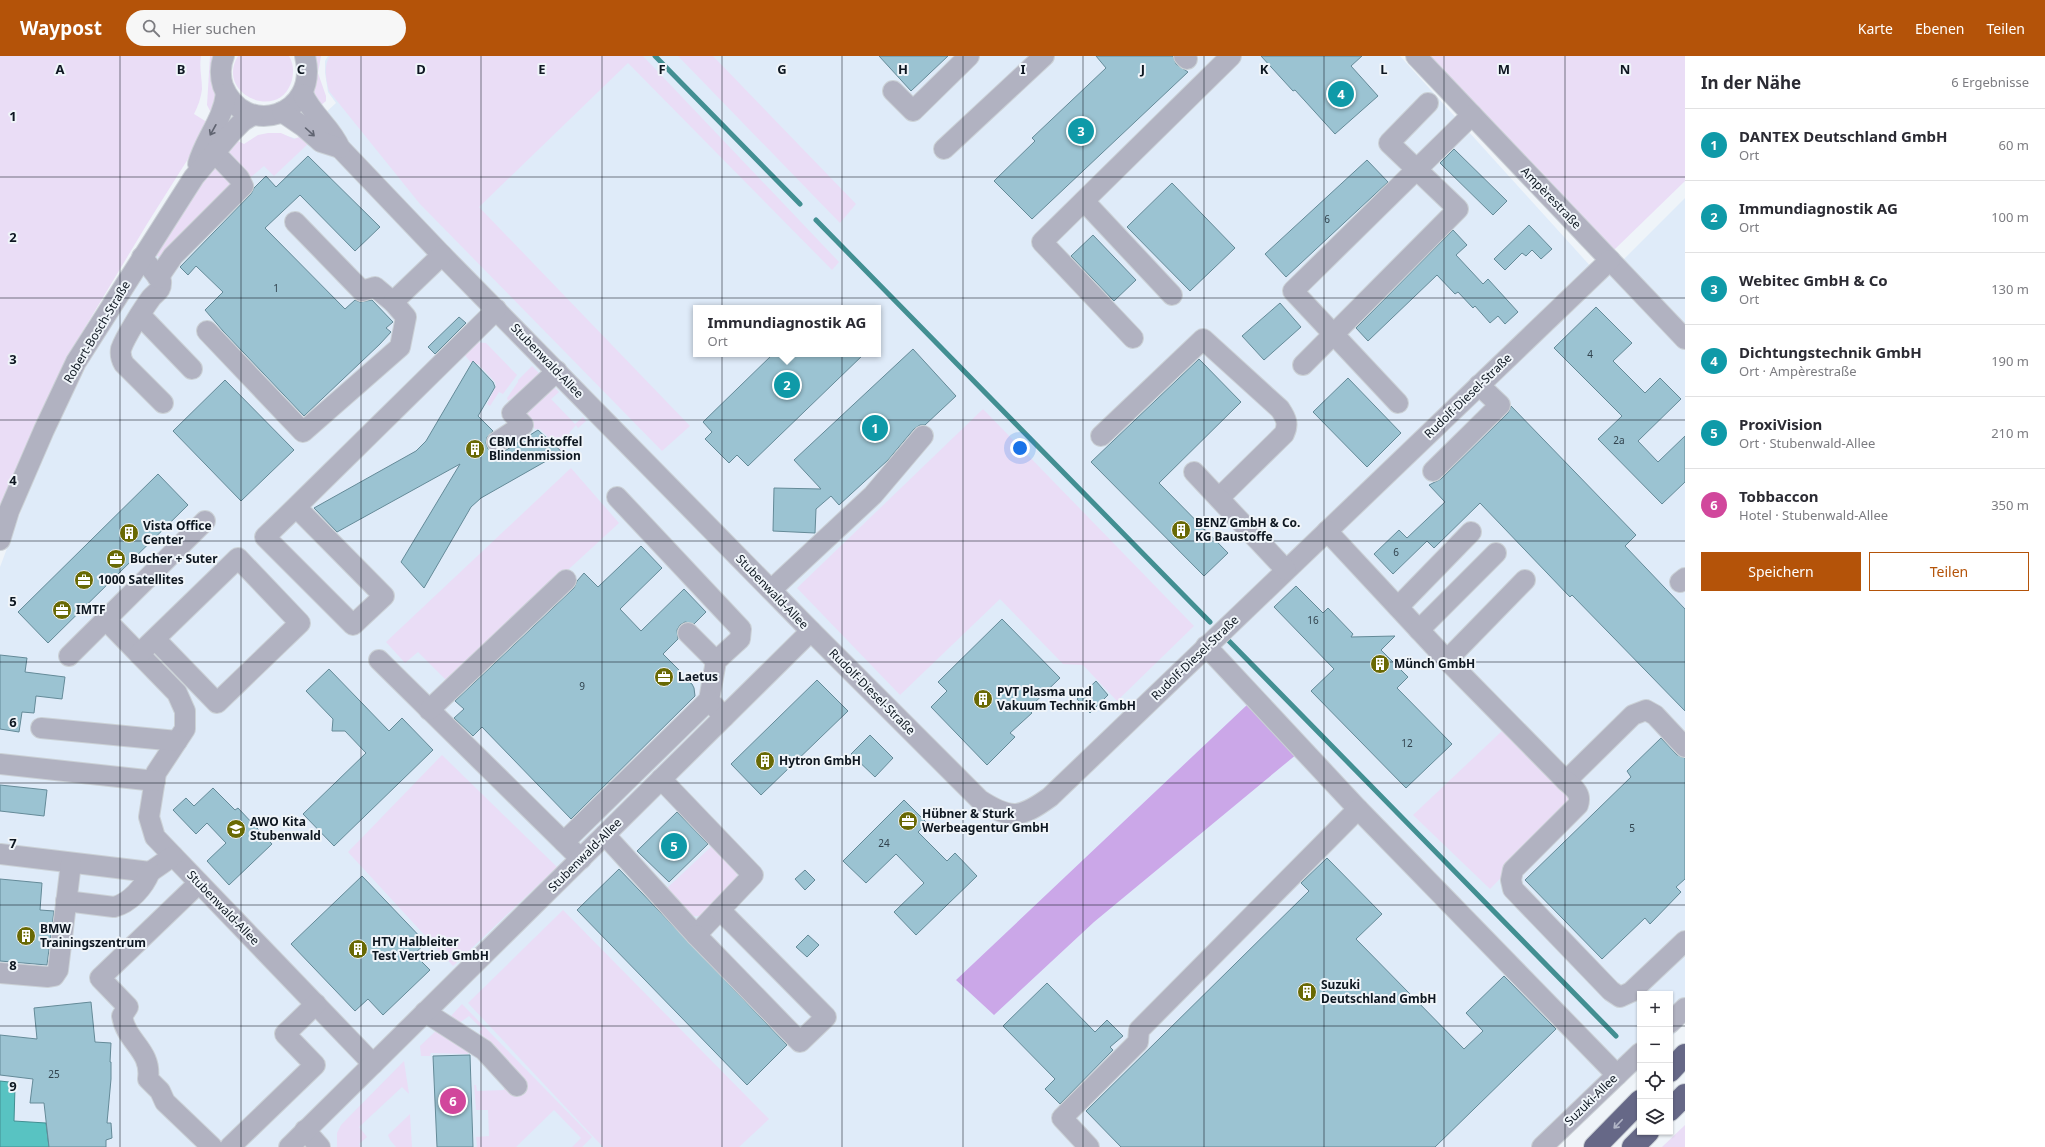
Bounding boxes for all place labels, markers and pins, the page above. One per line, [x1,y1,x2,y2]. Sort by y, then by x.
pin: 4 [1328,79,1354,109]
pin: 3 [1068,116,1094,146]
pin: 2 [774,370,800,400]
pin: 1 [862,413,888,443]
place label: CBM Christoffel Blindenmission [489,433,582,464]
building icon: CBM Christoffel Blindenmission [464,438,486,460]
place label: BENZ GmbH & Co. KG Baustoffe [1195,514,1301,545]
place label: Vista Office Center [143,517,212,548]
building icon: BENZ GmbH & Co. KG Baustoffe [1170,519,1192,541]
building icon: Vista Office Center [118,522,140,544]
office icon: Bucher + Suter [105,548,127,570]
place label: Bucher + Suter [130,550,218,567]
office icon: 1000 Satellites [73,569,95,591]
place label: 1000 Satellites [98,571,184,588]
office icon: IMTF [51,599,73,621]
place label: IMTF [76,601,106,618]
building icon: Münch GmbH [1369,653,1391,675]
place label: Münch GmbH [1394,655,1475,672]
office icon: Laetus [653,666,675,688]
place label: Laetus [678,668,718,685]
place label: PVT Plasma und Vakuum Technik GmbH [997,683,1136,714]
building icon: PVT Plasma und Vakuum Technik GmbH [972,688,994,710]
building icon: Hytron GmbH [754,750,776,772]
place label: Hytron GmbH [779,752,861,769]
place label: Hübner & Sturk Werbeagentur GmbH [922,805,1049,836]
office icon: Hübner & Sturk Werbeagentur GmbH [897,810,919,832]
place label: AWO Kita Stubenwald [250,813,321,844]
school or university icon: AWO Kita Stubenwald [225,818,247,840]
pin: 5 [661,831,687,861]
place label: BMW Trainingszentrum [40,920,146,951]
building icon: BMW Trainingszentrum [15,925,37,947]
place label: HTV Halbleiter Test Vertrieb GmbH [372,933,489,964]
building icon: HTV Halbleiter Test Vertrieb GmbH [347,938,369,960]
place label: Suzuki Deutschland GmbH [1321,976,1436,1007]
building icon: Suzuki Deutschland GmbH [1296,981,1318,1003]
pin: 6 [440,1086,466,1116]

